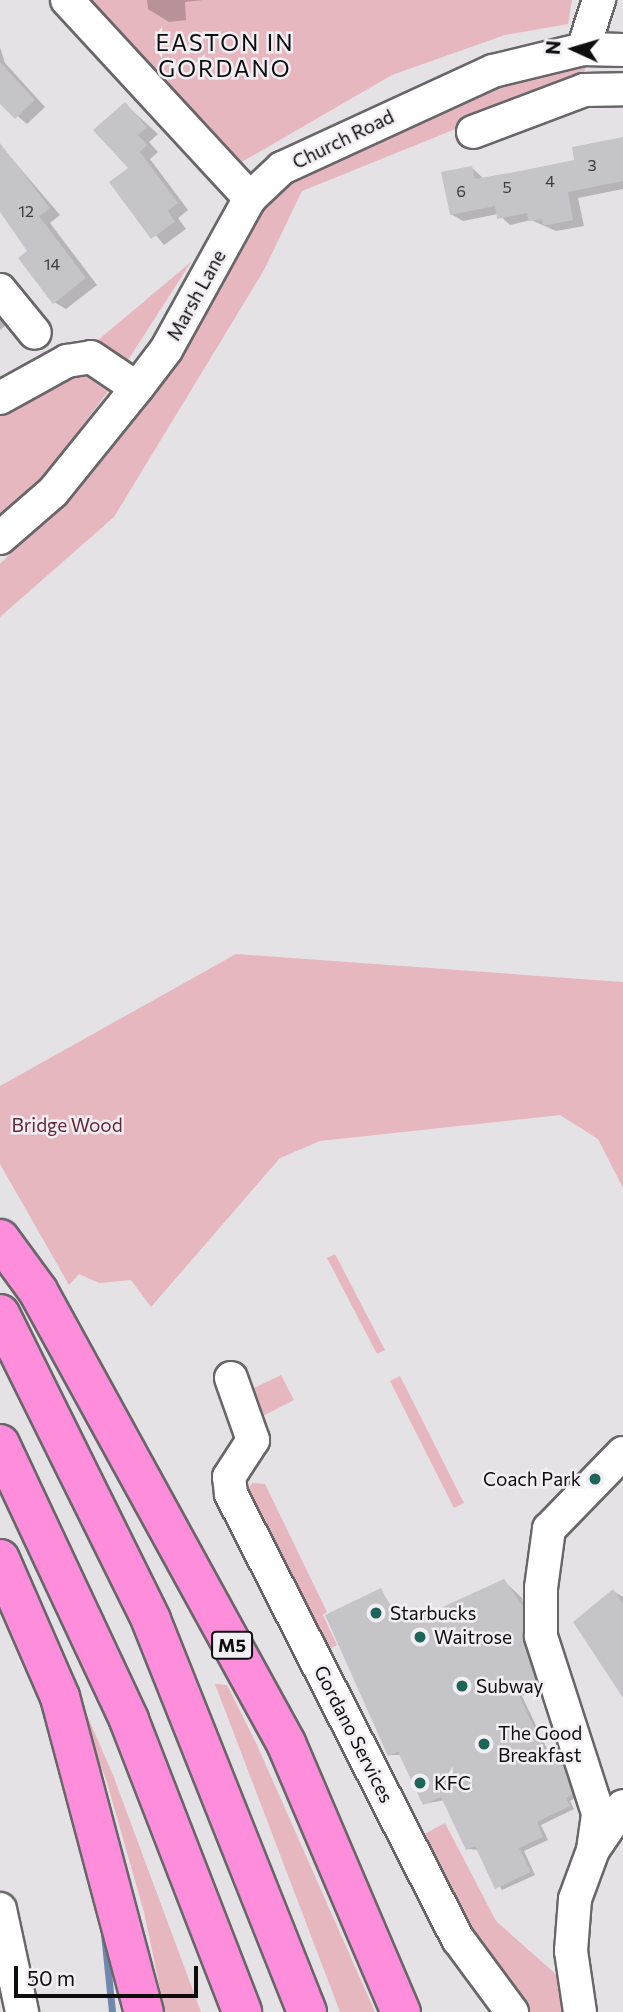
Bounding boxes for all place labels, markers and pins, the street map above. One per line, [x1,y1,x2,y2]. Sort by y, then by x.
place label: Coach Park [483,1468,581,1490]
marker: Coach Park [587,1471,603,1487]
place label: Starbucks [390,1602,476,1624]
marker: Starbucks [368,1605,384,1621]
place label: Waitrose [434,1626,512,1648]
marker: Waitrose [412,1629,428,1645]
place label: Subway [476,1675,543,1697]
marker: Subway [454,1678,470,1694]
place label: The Good Breakfast [498,1722,582,1766]
marker: The Good Breakfast [476,1736,492,1752]
place label: KFC [434,1772,471,1794]
marker: KFC [412,1775,428,1791]

